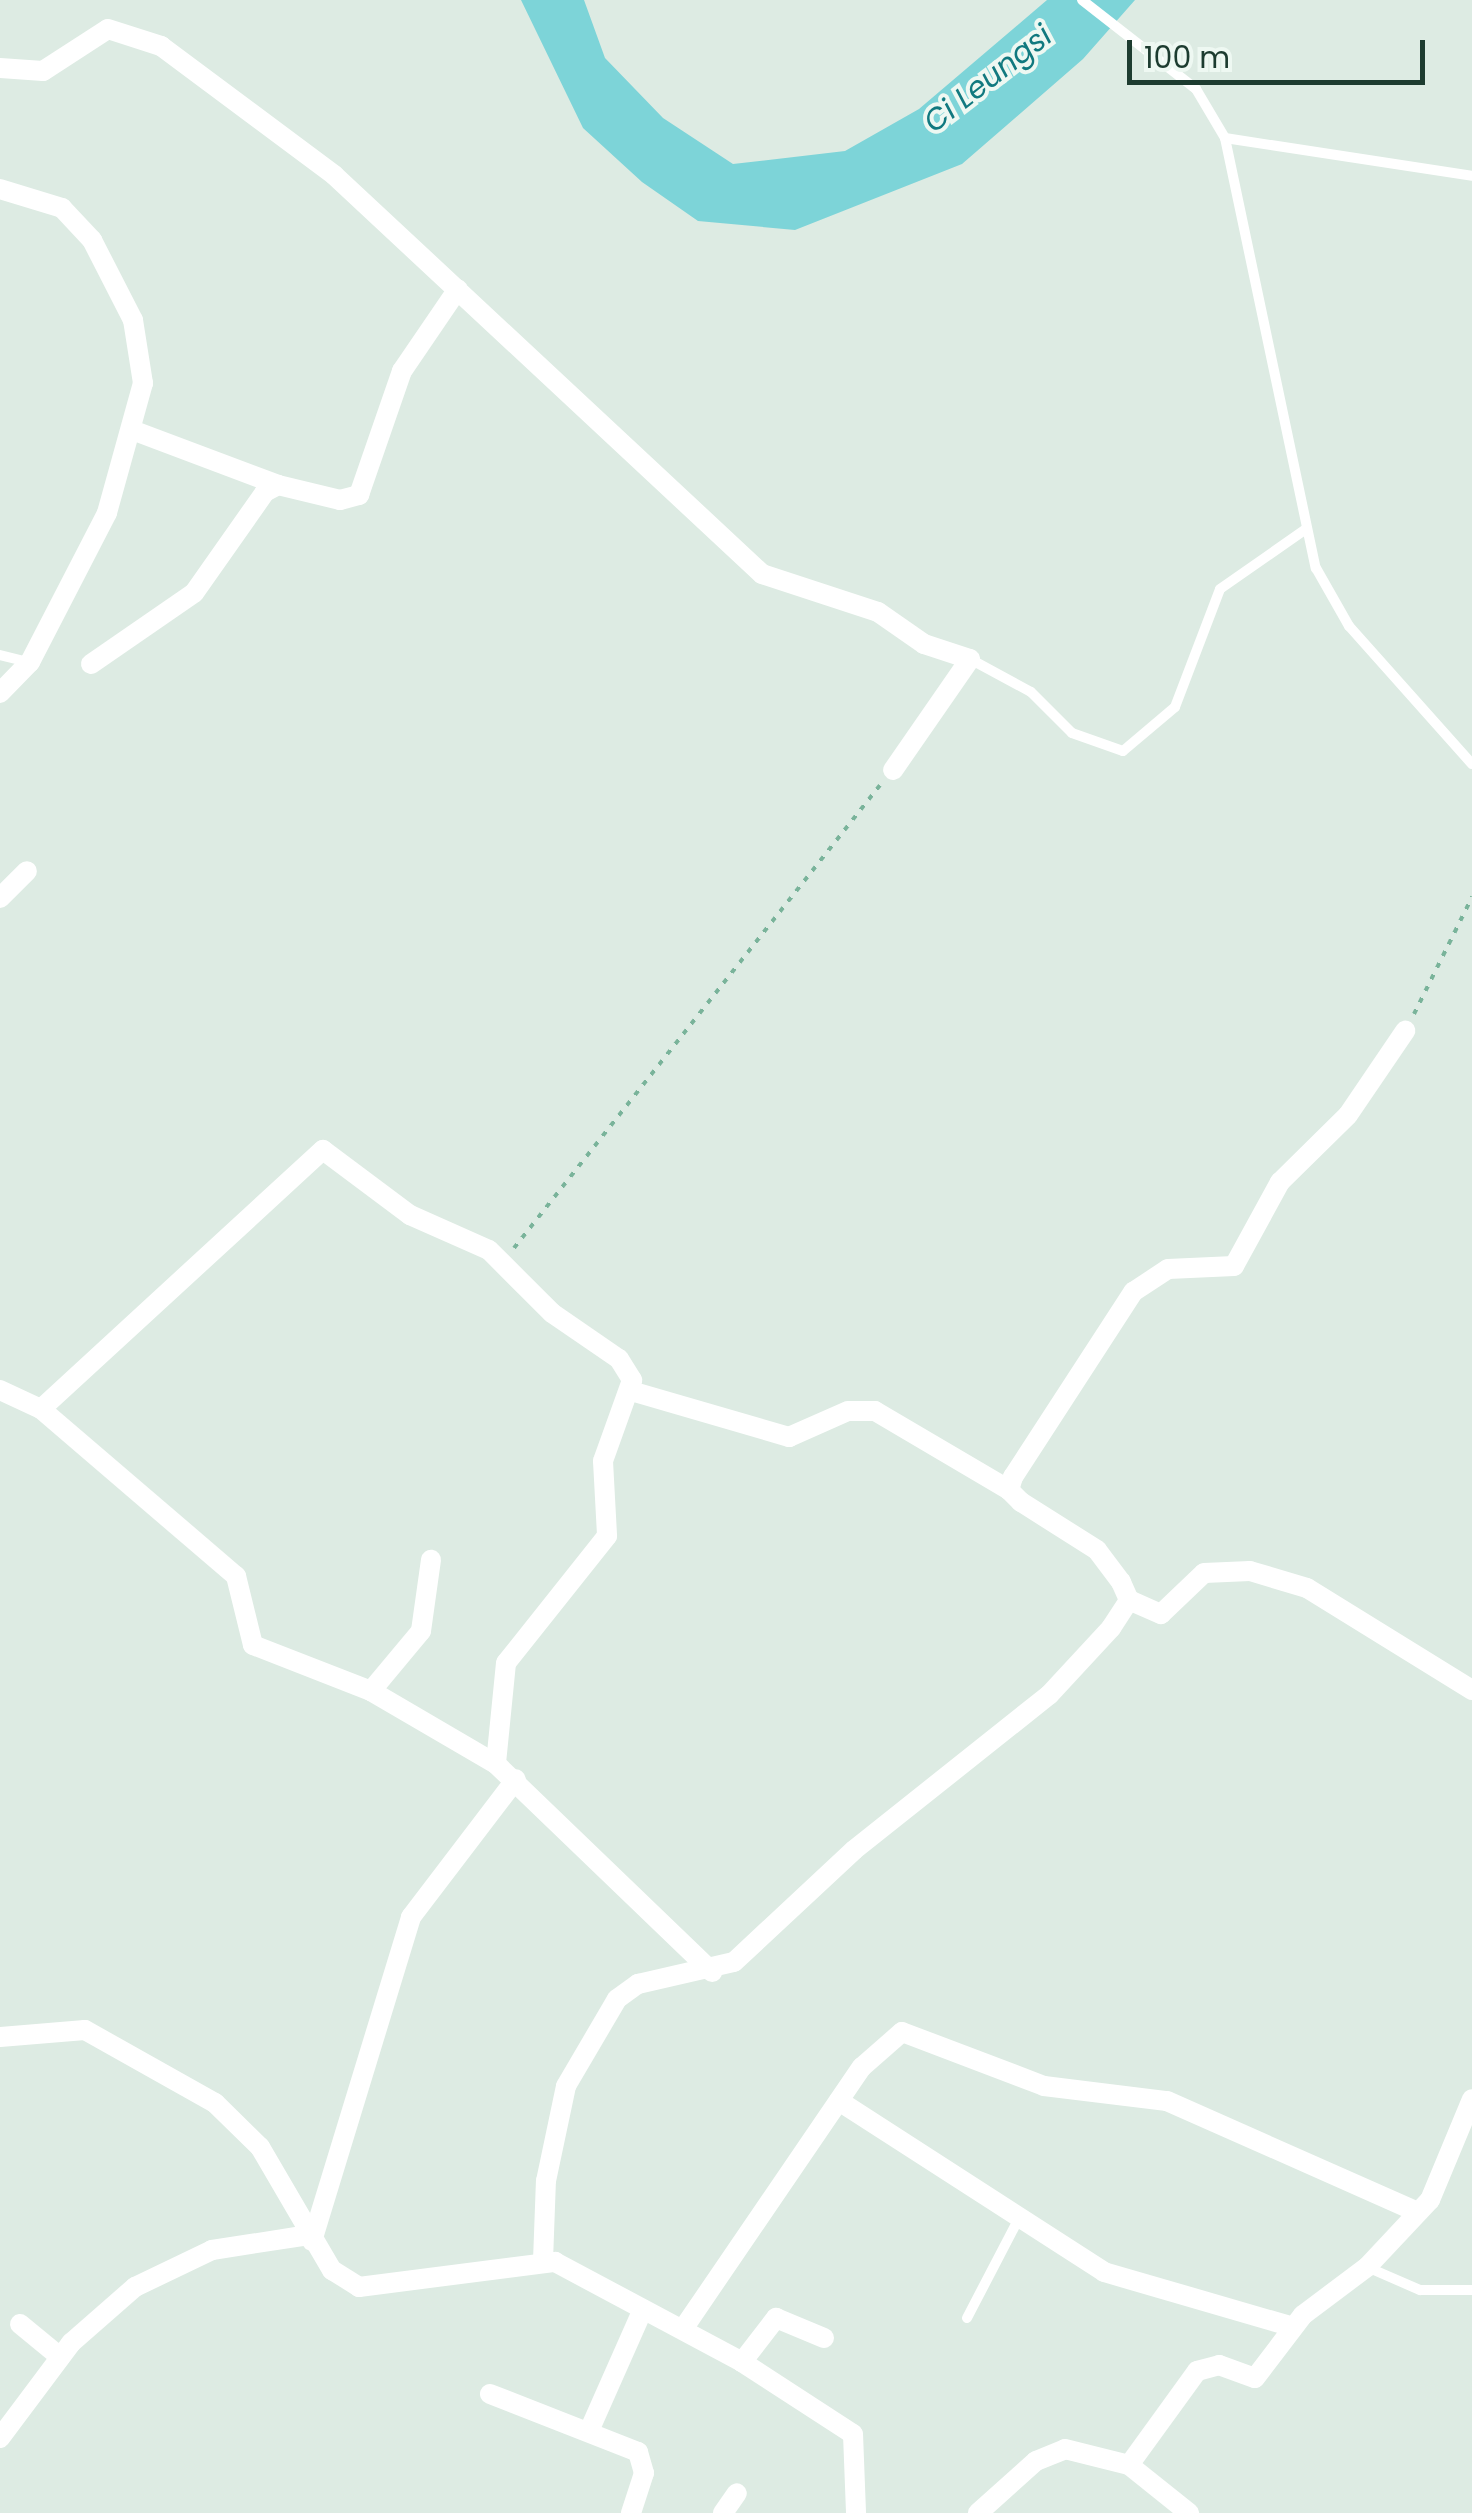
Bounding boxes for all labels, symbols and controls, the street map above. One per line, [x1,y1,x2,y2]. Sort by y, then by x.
water label: Ci Leungsi [917,18,1059,140]
scale bar [1132,20,1430,82]
text: 100 m [1144,36,1230,79]

